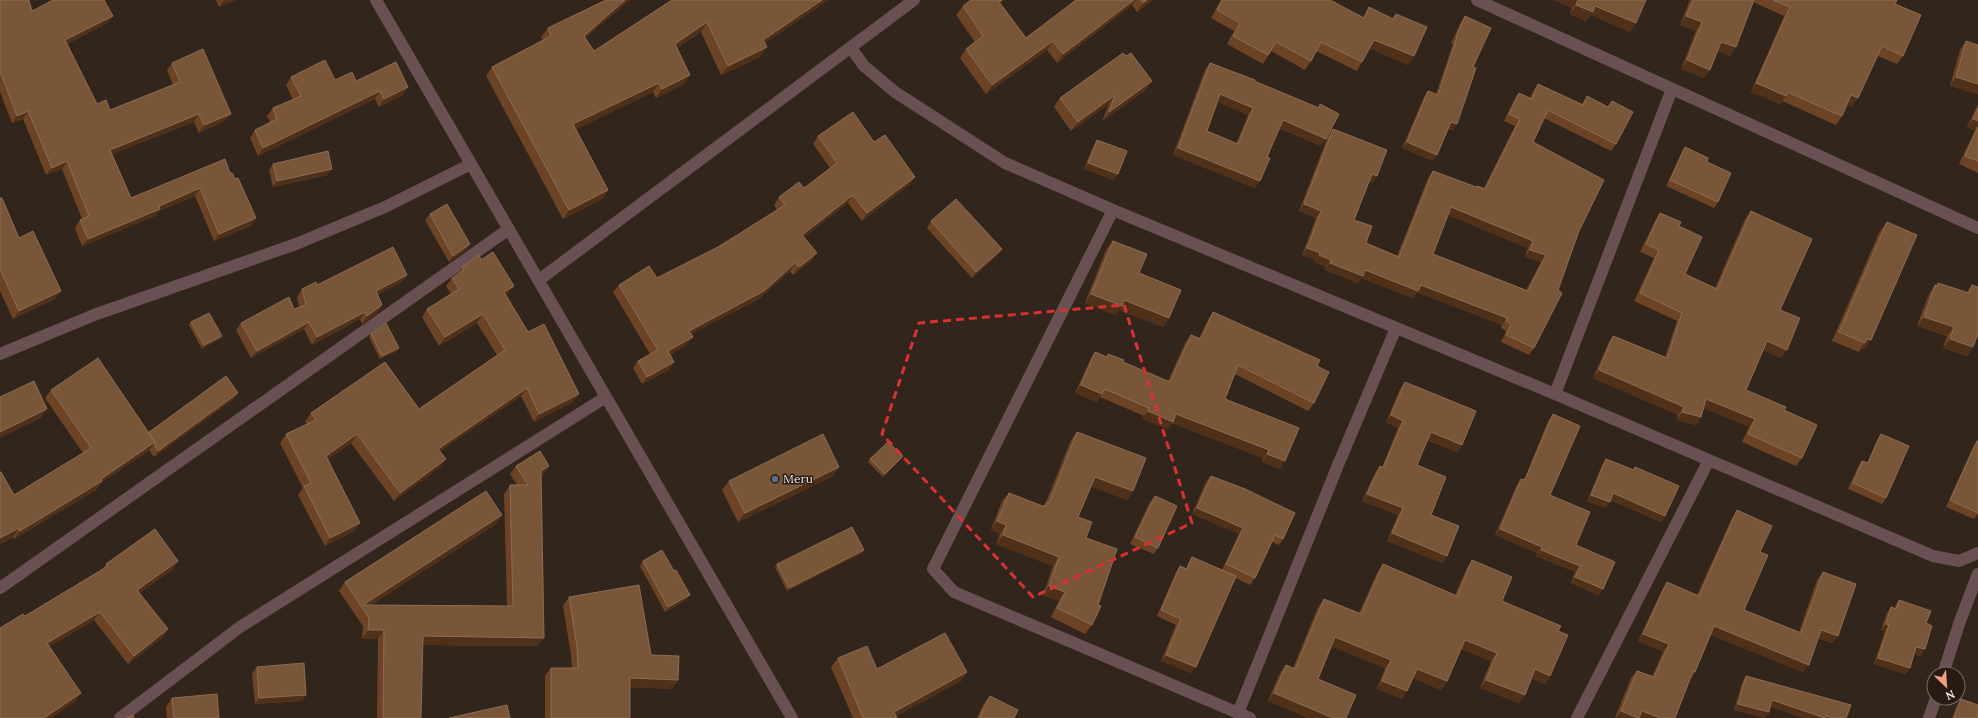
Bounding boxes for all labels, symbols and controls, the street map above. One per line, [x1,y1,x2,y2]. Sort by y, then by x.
place label: Meru [783,471,813,486]
marker: Meru [770,474,780,484]
north arrow [1926,666,1966,706]
text: N [1943,687,1957,703]

